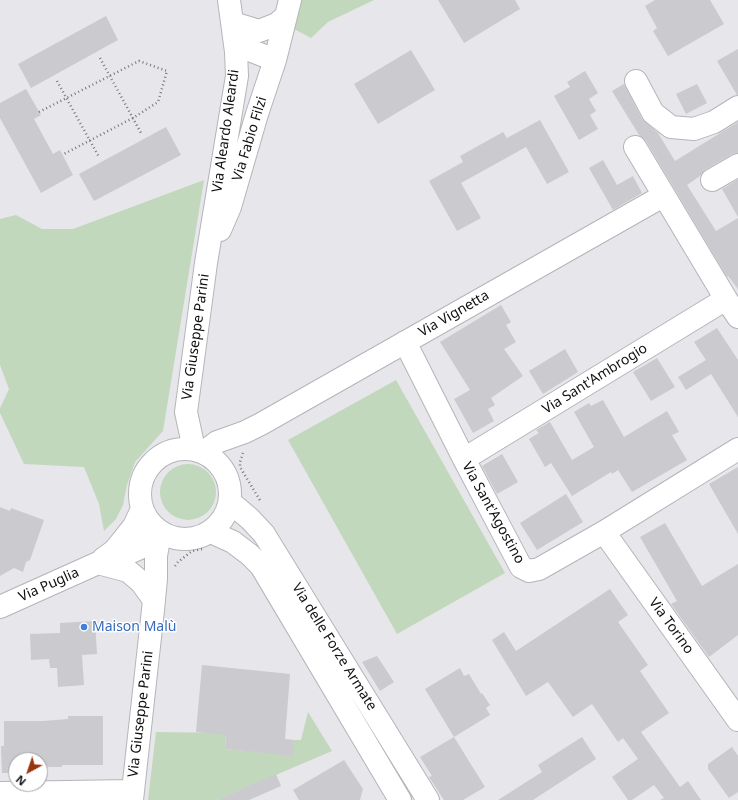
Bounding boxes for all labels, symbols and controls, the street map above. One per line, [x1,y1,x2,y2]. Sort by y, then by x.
street label: Via Aleardo Aleardi [209,68,243,194]
street label: Via Fabio Filzi [229,95,271,183]
street label: Via Giuseppe Parini [179,273,213,401]
street label: Via Vignetta [416,287,492,341]
street label: Via Sant'Ambrogio [539,340,651,418]
street label: Via Sant'Agostino [458,459,528,567]
street label: Via Puglia [16,564,82,606]
street label: Via delle Forze Armate [288,580,380,714]
street label: Via Torino [645,595,697,657]
place label: Maison Malù [92,619,176,635]
marker: Maison Malù [79,622,89,632]
street label: Via Giuseppe Parini [125,650,157,778]
north arrow [8,752,48,792]
text: N [12,772,29,789]

